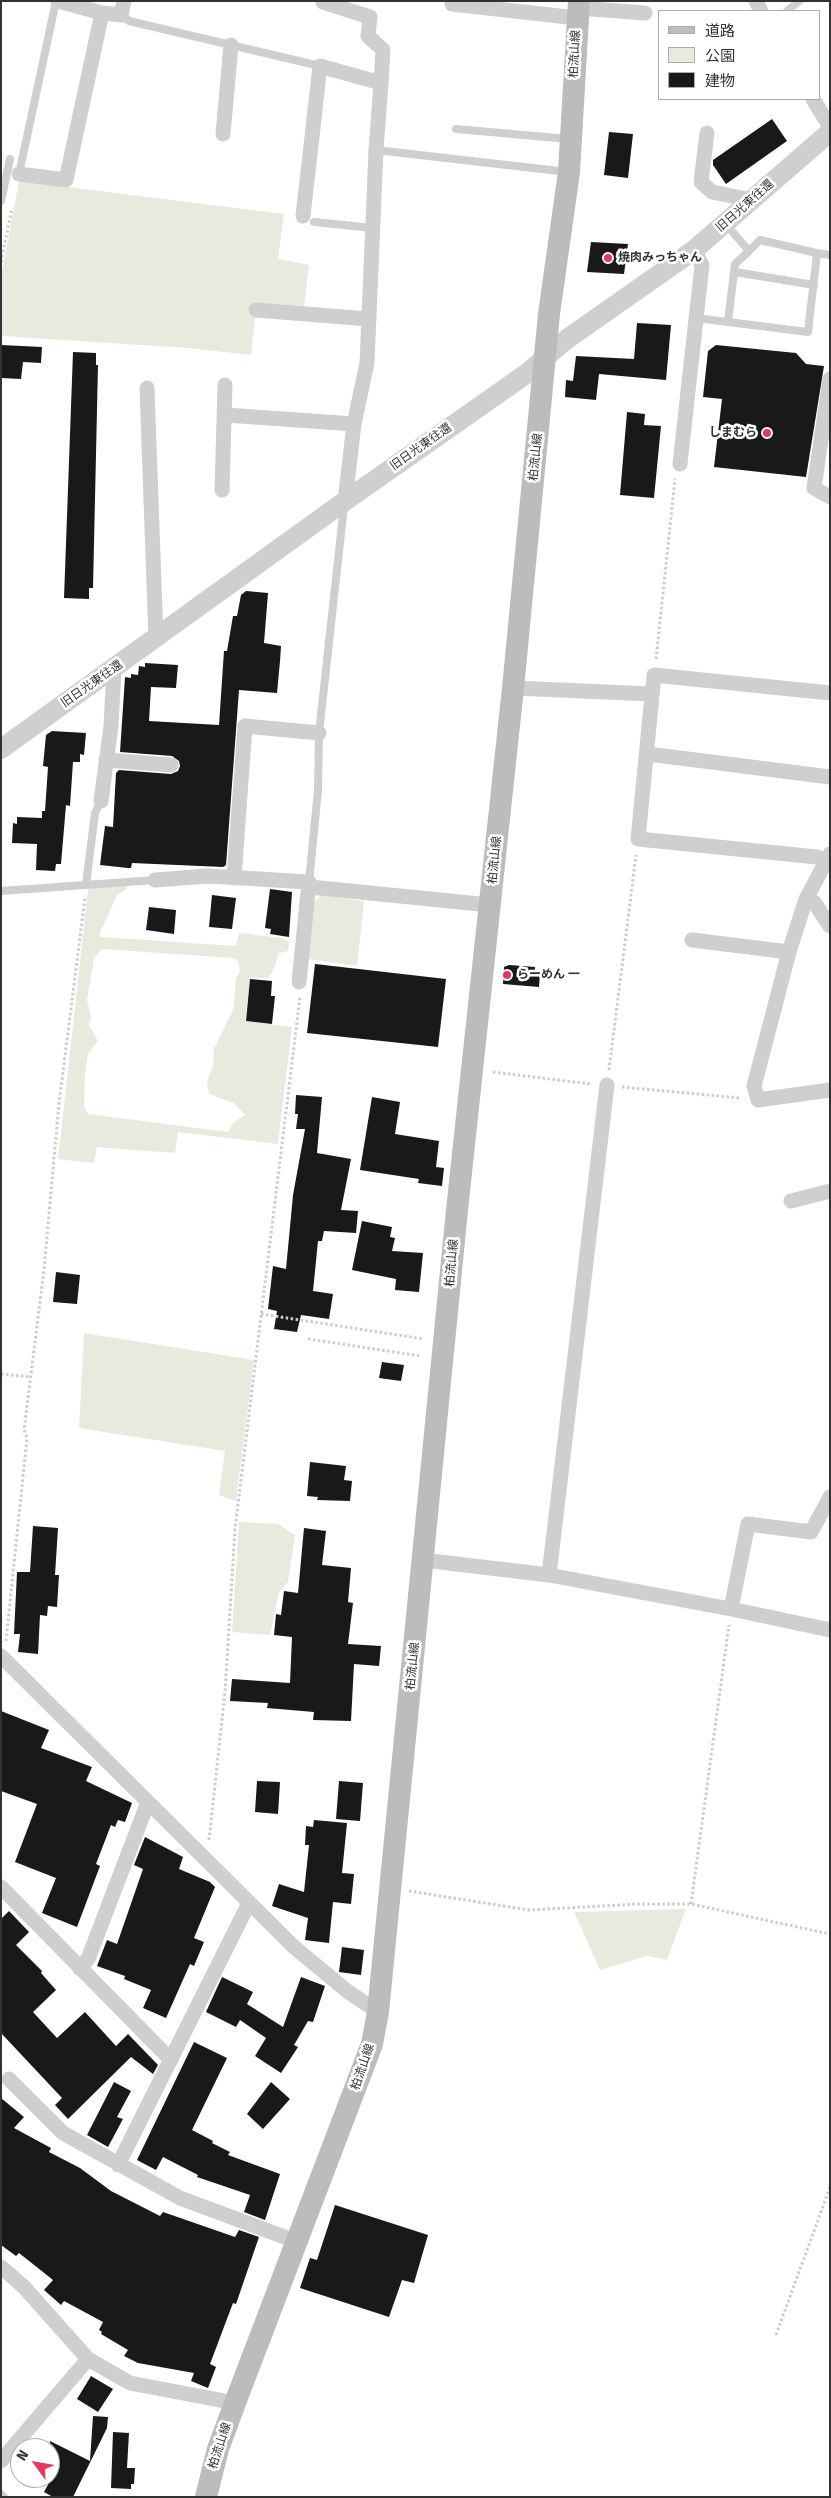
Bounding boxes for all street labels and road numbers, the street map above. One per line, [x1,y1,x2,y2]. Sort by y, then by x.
street label: 柏流山線 [567,30,583,78]
street label: 旧日光東往還 [713,177,777,235]
street label: 旧日光東往還 [387,420,455,474]
street label: 柏流山線 [526,432,546,482]
street label: 旧日光東往還 [58,657,126,711]
street label: 柏流山線 [485,835,505,885]
street label: 柏流山線 [443,1238,461,1288]
street label: 柏流山線 [403,1641,423,1691]
street label: 柏流山線 [348,2042,378,2092]
street label: 柏流山線 [206,2421,234,2471]

